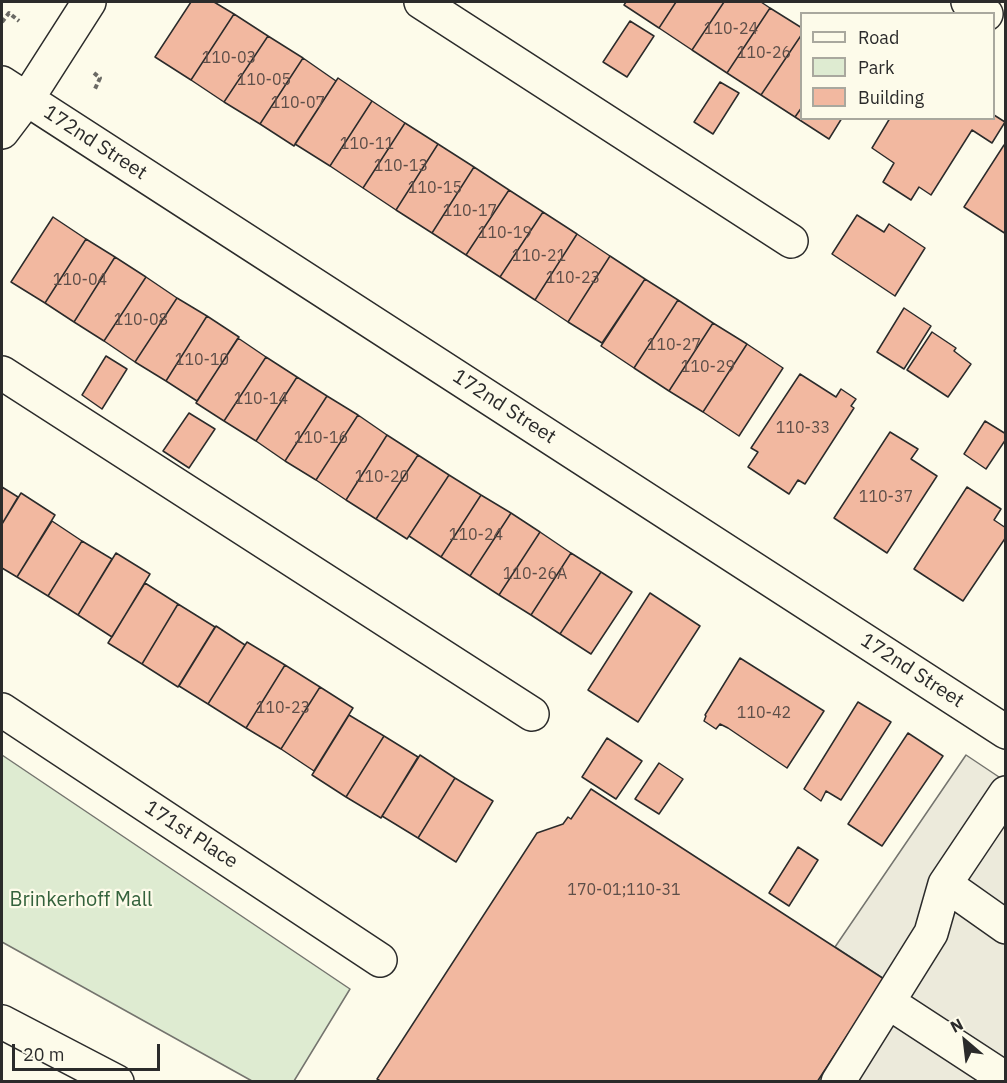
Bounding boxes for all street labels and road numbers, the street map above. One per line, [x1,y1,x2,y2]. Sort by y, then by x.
street label: 172nd Street [39,101,151,185]
street label: 172nd Street [448,365,560,449]
street label: 172nd Street [856,629,968,713]
street label: 171st Place [140,796,242,874]

